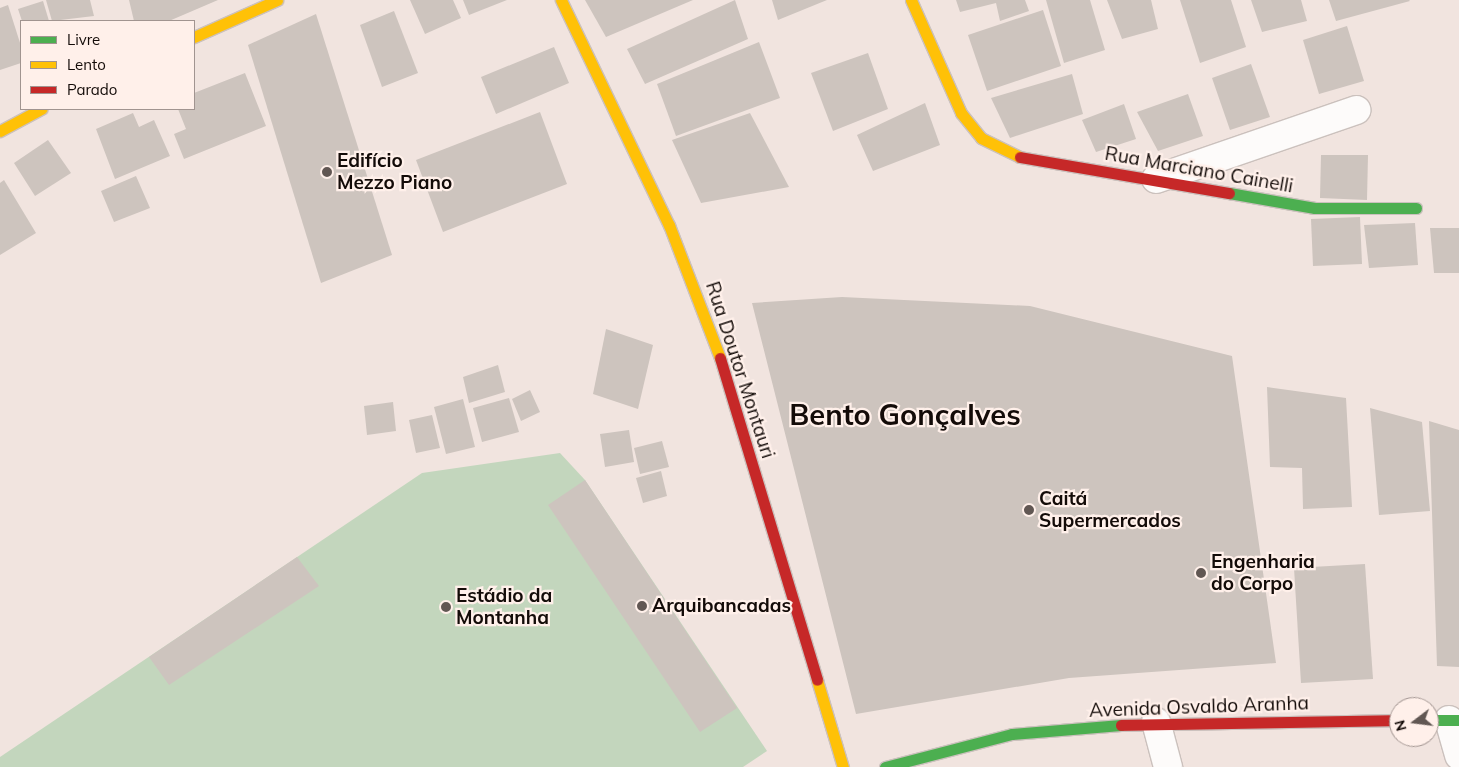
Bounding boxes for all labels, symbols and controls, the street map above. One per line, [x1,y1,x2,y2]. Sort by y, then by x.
legend [20,20,195,110]
text: Livre [67,30,100,49]
text: Lento [67,55,106,74]
text: Parado [67,80,117,99]
street label: Rua Marciano Cainelli [1103,142,1295,198]
place label: Edifício Mezzo Piano [337,150,452,194]
marker: Edifício Mezzo Piano [321,166,333,178]
street label: Rua Doutor Montauri [701,279,779,461]
district label: Bento Gonçalves [789,398,1021,432]
place label: Caitá Supermercados [1039,488,1181,532]
marker: Caitá Supermercados [1023,504,1035,516]
place label: Engenharia do Corpo [1211,551,1315,595]
marker: Engenharia do Corpo [1195,567,1207,579]
place label: Estádio da Montanha [456,585,552,629]
place label: Arquibancadas [652,595,791,617]
marker: Arquibancadas [636,600,648,612]
marker: Estádio da Montanha [440,601,452,613]
street label: Avenida Osvaldo Aranha [1089,692,1309,722]
north arrow [1389,697,1439,747]
text: N [1390,718,1411,733]

